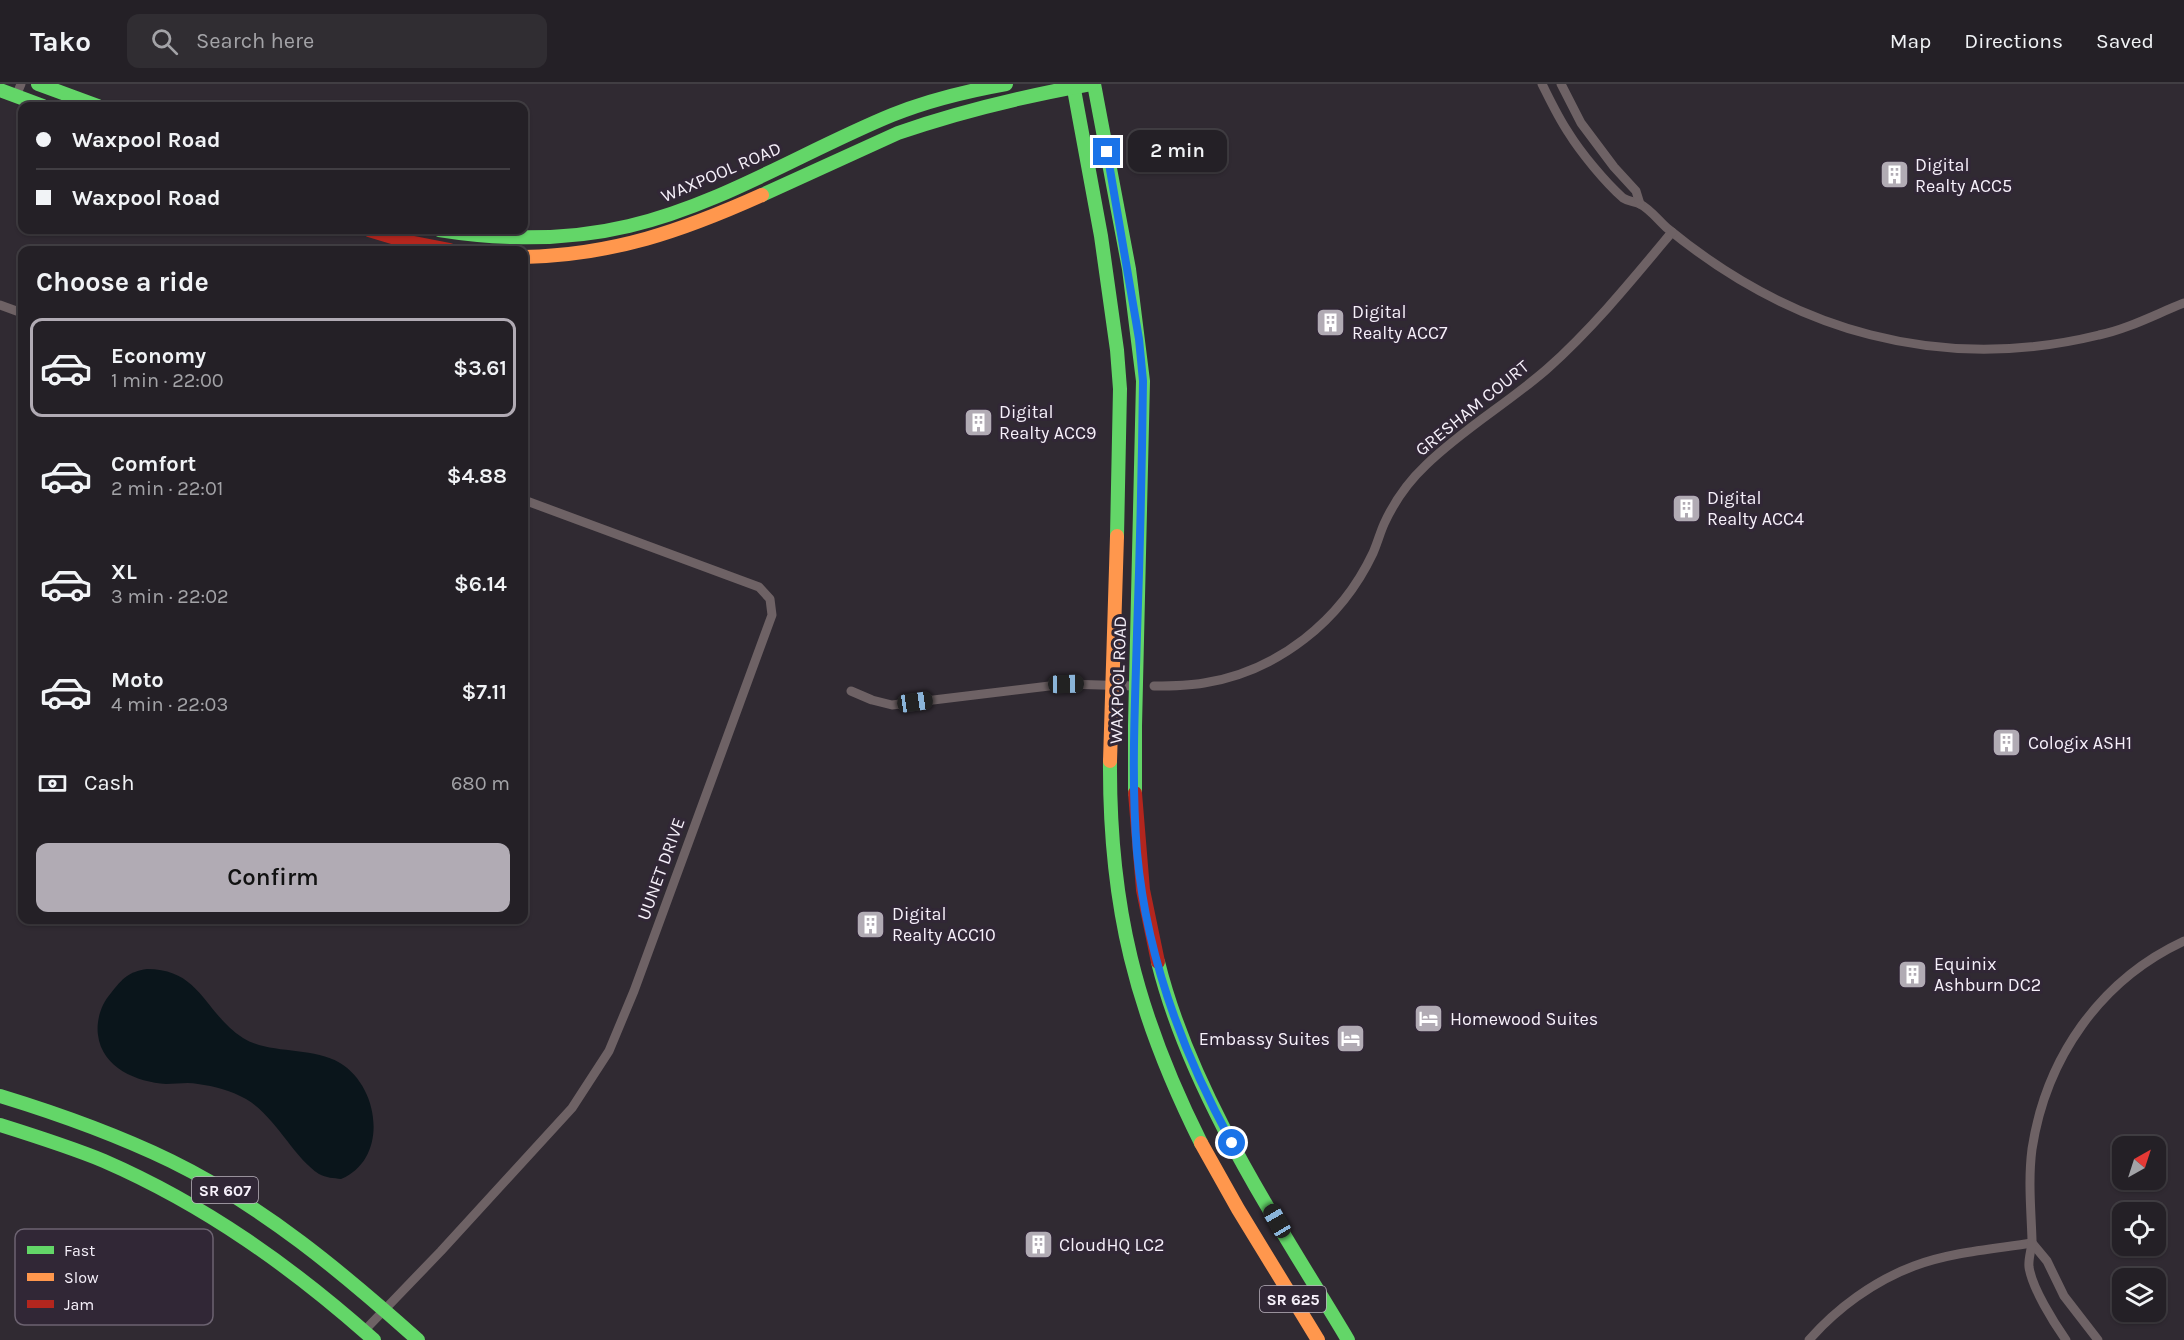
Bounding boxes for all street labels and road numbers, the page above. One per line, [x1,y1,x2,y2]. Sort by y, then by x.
street label: WAXPOOL ROAD [658,137,784,207]
street label: GRESHAM COURT [1411,355,1533,461]
street label: WAXPOOL ROAD [1105,616,1131,744]
street label: UUNET DRIVE [632,815,690,923]
road number: SR 607 [192,1177,258,1203]
road number: SR 625 [1260,1286,1326,1312]

